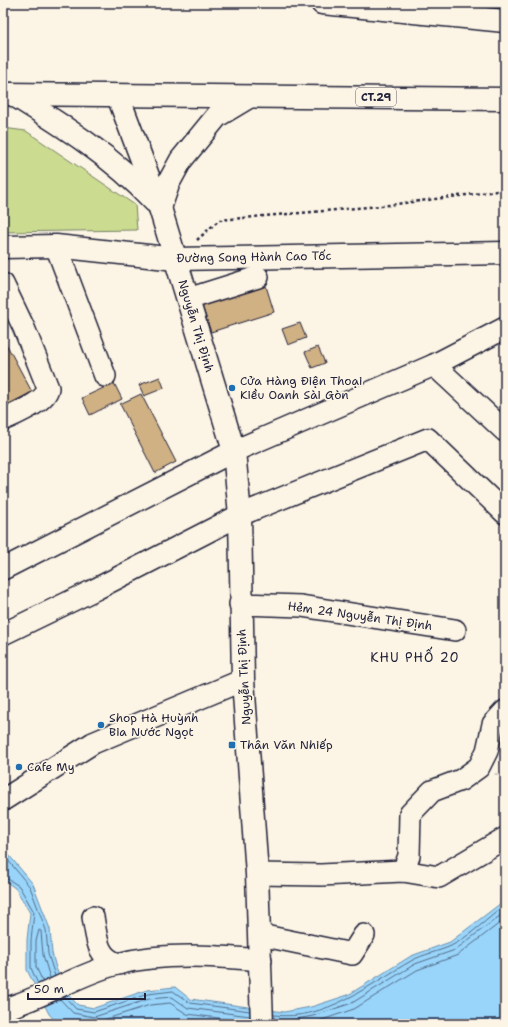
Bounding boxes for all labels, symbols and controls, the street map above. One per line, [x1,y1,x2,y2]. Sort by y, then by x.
road number: CT.29 [356,88,396,106]
street label: Đường Song Hành Cao Tốc [176,248,332,266]
street label: Nguyễn Thị Định [174,278,218,374]
place label: Cửa Hàng Điện Thoại Kiều Oanh Sài Gòn [240,373,362,403]
marker: Cửa Hàng Điện Thoại Kiều Oanh Sài Gòn [227,383,237,393]
street label: Hẻm 24 Nguyễn Thị Định [287,598,433,634]
street label: Nguyễn Thị Định [233,629,255,725]
district label: KHU PHỐ 20 [370,646,460,666]
place label: Shop Hà Huỳnh Bia Nước Ngọt [109,710,199,740]
marker: Shop Hà Huỳnh Bia Nước Ngọt [96,720,106,730]
place label: Thân Văn Nhiếp [240,737,333,753]
marker: Thân Văn Nhiếp [227,740,237,750]
place label: Cafe My [27,759,75,775]
marker: Cafe My [14,762,24,772]
scale bar [28,975,145,1001]
text: 50 m [34,981,64,997]

